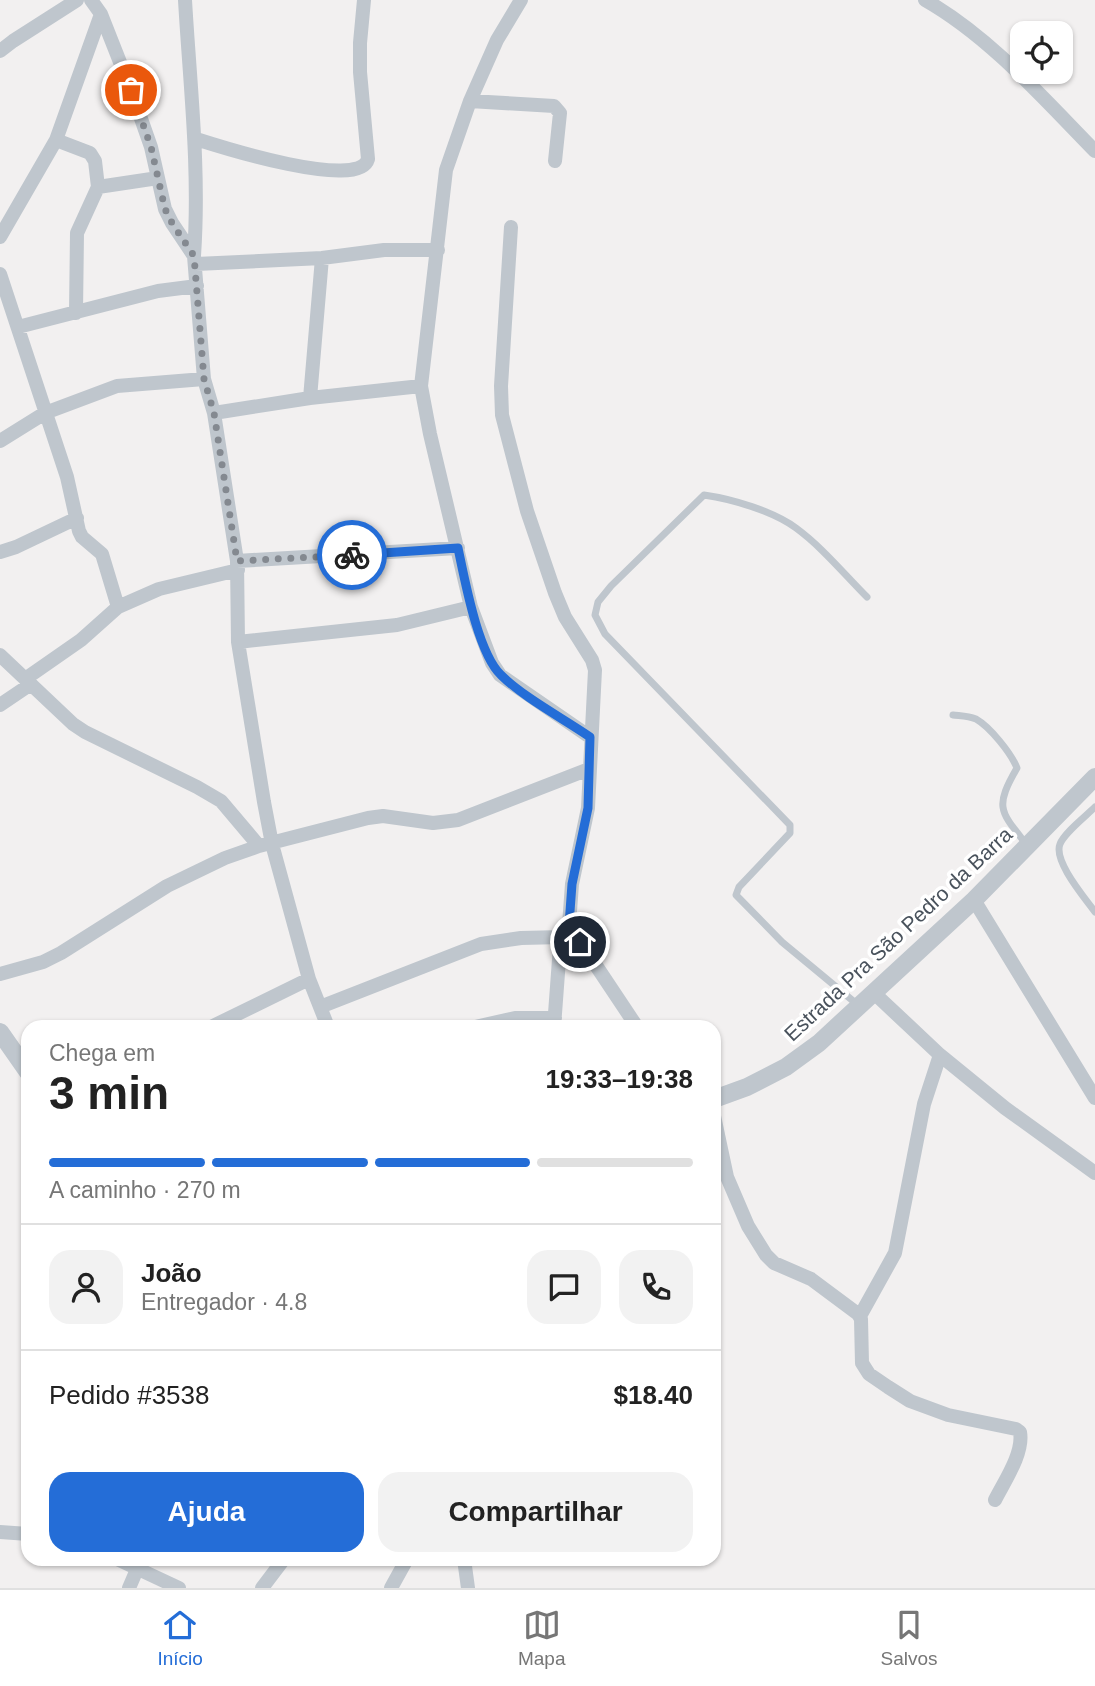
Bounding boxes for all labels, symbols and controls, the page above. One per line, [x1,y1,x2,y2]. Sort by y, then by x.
map controls [1010,21,1073,84]
button: locate [1010,21,1073,84]
pin [101,60,161,120]
icon: bag [112,71,150,109]
courier [317,520,387,590]
icon: bike [333,536,371,574]
street label: Estrada Pra São Pedro da Barra [780,822,1017,1046]
pin [550,912,610,972]
icon: home [561,923,599,961]
text: Chega em [49,1040,155,1066]
text: 19:33–19:38 [546,1064,693,1094]
text: 3 min [49,1067,169,1119]
text: A caminho · 270 m [49,1177,241,1203]
button: person [49,1250,123,1324]
button: chat [527,1250,601,1324]
button: phone [619,1250,693,1324]
text: João [141,1258,202,1288]
text: Entregador · 4.8 [141,1289,307,1315]
text: Pedido #3538 [49,1380,209,1410]
text: $18.40 [613,1380,693,1410]
button: Ajuda [49,1472,364,1552]
button: Compartilhar [378,1472,693,1552]
tab: Início [158,1606,203,1670]
tab: Mapa [518,1606,565,1670]
tab: Salvos [880,1606,937,1670]

